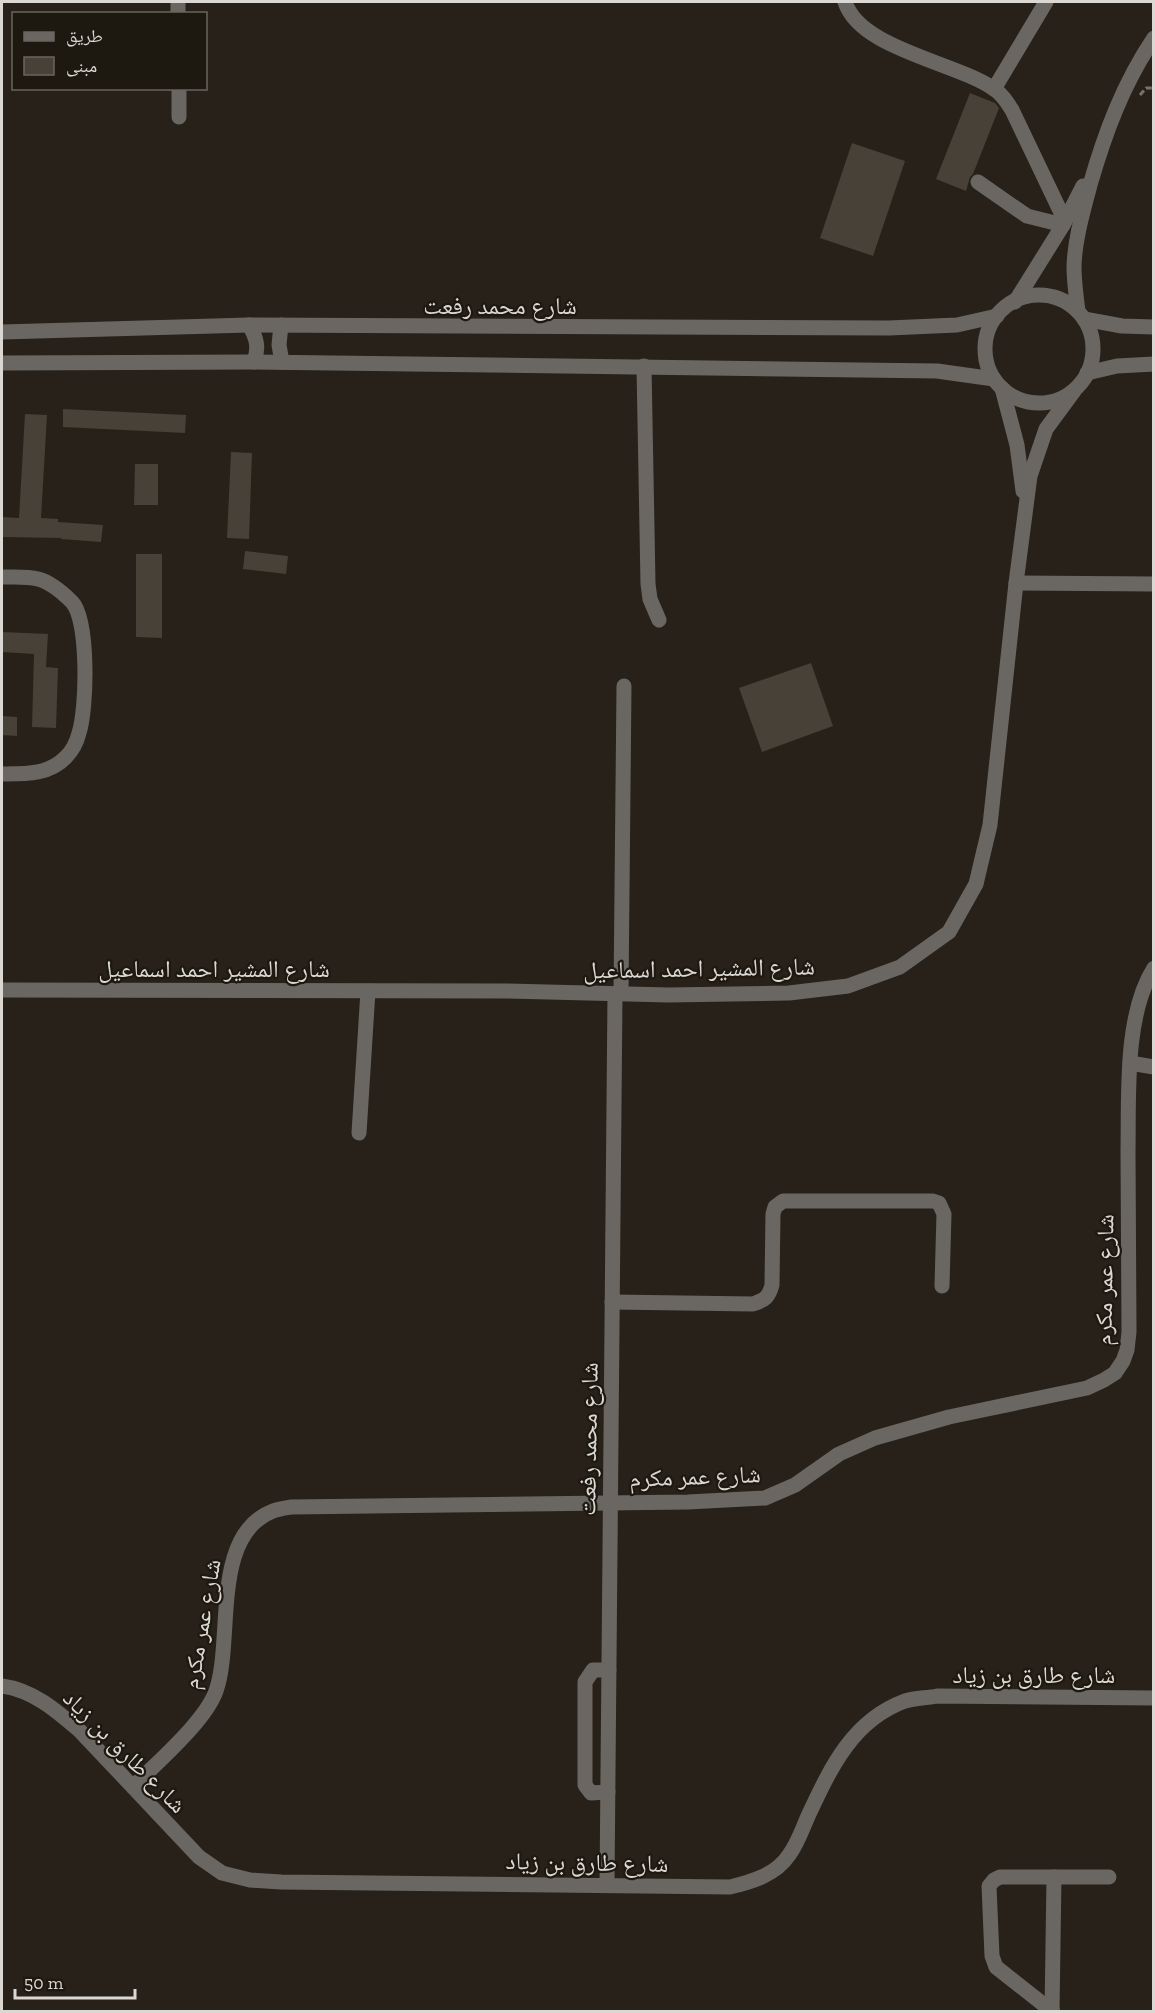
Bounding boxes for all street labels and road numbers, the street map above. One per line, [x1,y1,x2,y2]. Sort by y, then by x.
street label: شارع محمد رفعت [423,291,577,321]
street label: شارع المشير احمد اسماعيل [583,951,815,986]
street label: شارع المشير احمد اسماعيل [98,954,330,984]
street label: شارع عمر مكرم [1088,1214,1122,1346]
street label: شارع محمد رفعت [572,1362,605,1516]
street label: شارع عمر مكرم [629,1459,761,1495]
street label: شارع عمر مكرم [175,1557,229,1692]
street label: شارع طارق بن زياد [953,1660,1115,1690]
street label: شارع طارق بن زياد [56,1683,193,1820]
street label: شارع طارق بن زياد [505,1846,669,1879]

